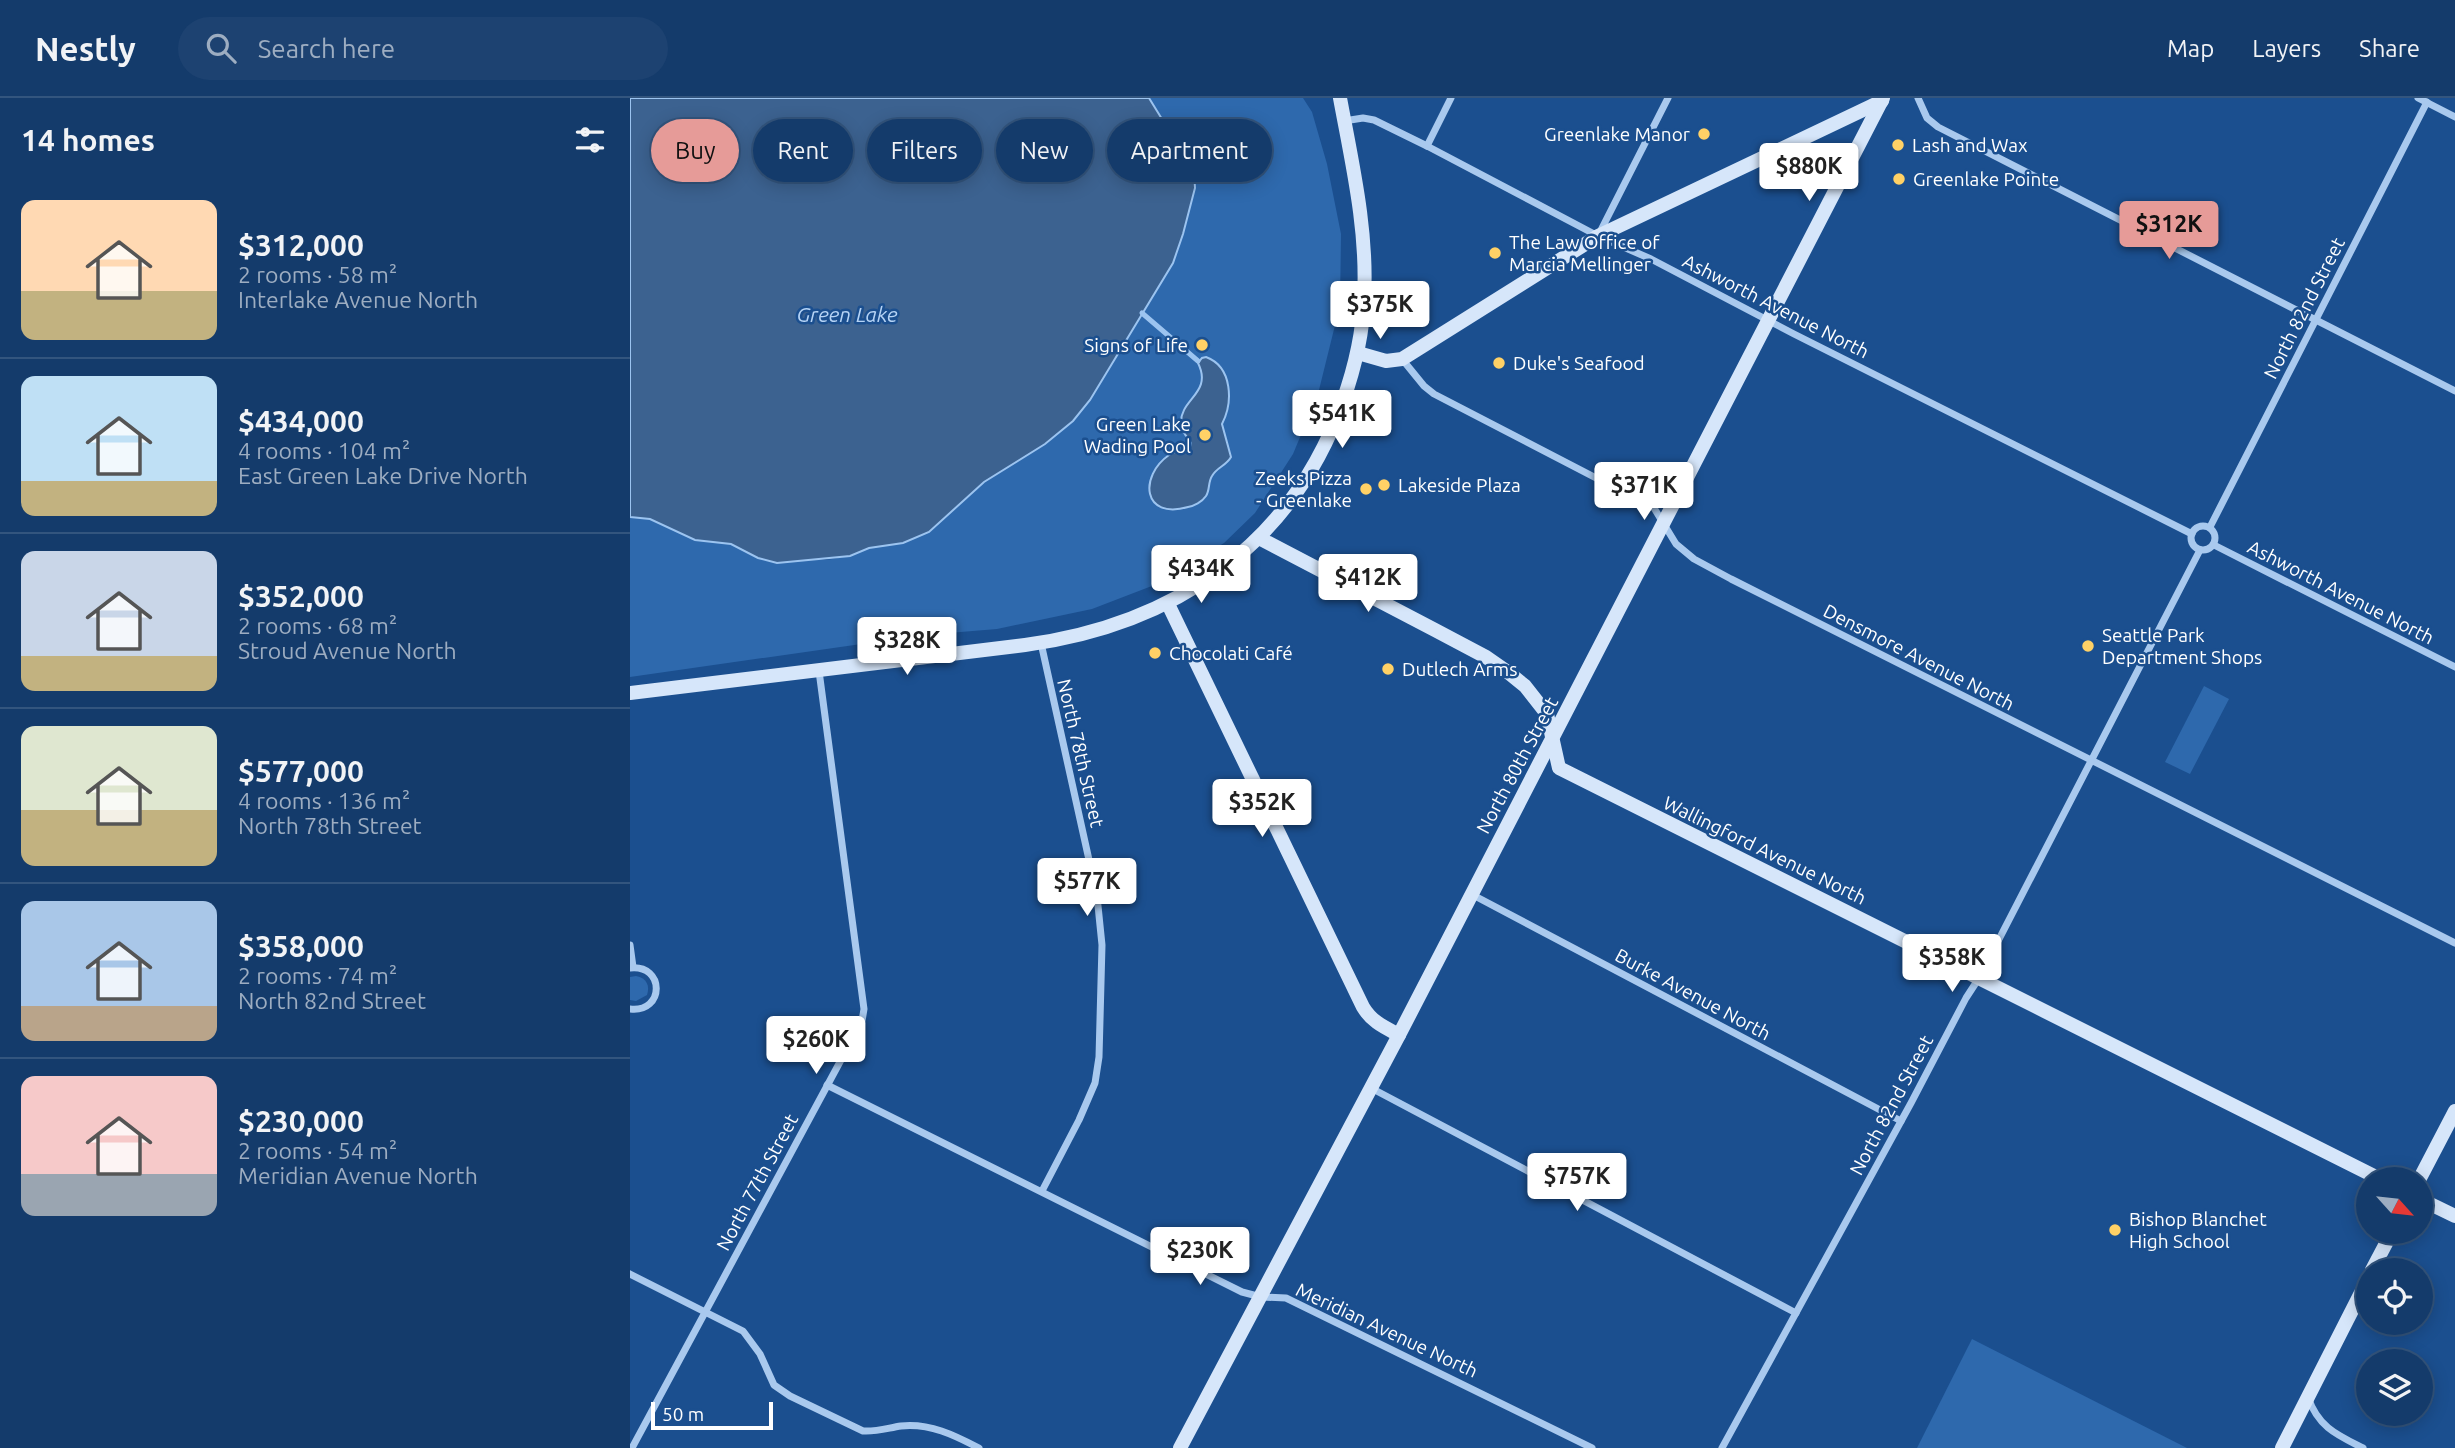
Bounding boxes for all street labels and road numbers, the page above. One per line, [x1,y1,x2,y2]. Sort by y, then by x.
street label: North 82nd Street [2259,233,2349,382]
street label: Ashworth Avenue North [1679,249,1873,363]
street label: Ashworth Avenue North [2244,535,2438,649]
street label: Densmore Avenue North [1820,599,2018,715]
street label: North 78th Street [1053,677,1109,830]
street label: North 80th Street [1472,692,1563,837]
street label: Wallingford Avenue North [1660,791,1870,909]
street label: Burke Avenue North [1612,944,1774,1044]
street label: North 82nd Street [1845,1031,1937,1179]
street label: North 77th Street [712,1109,803,1254]
street label: Meridian Avenue North [1293,1278,1481,1382]

